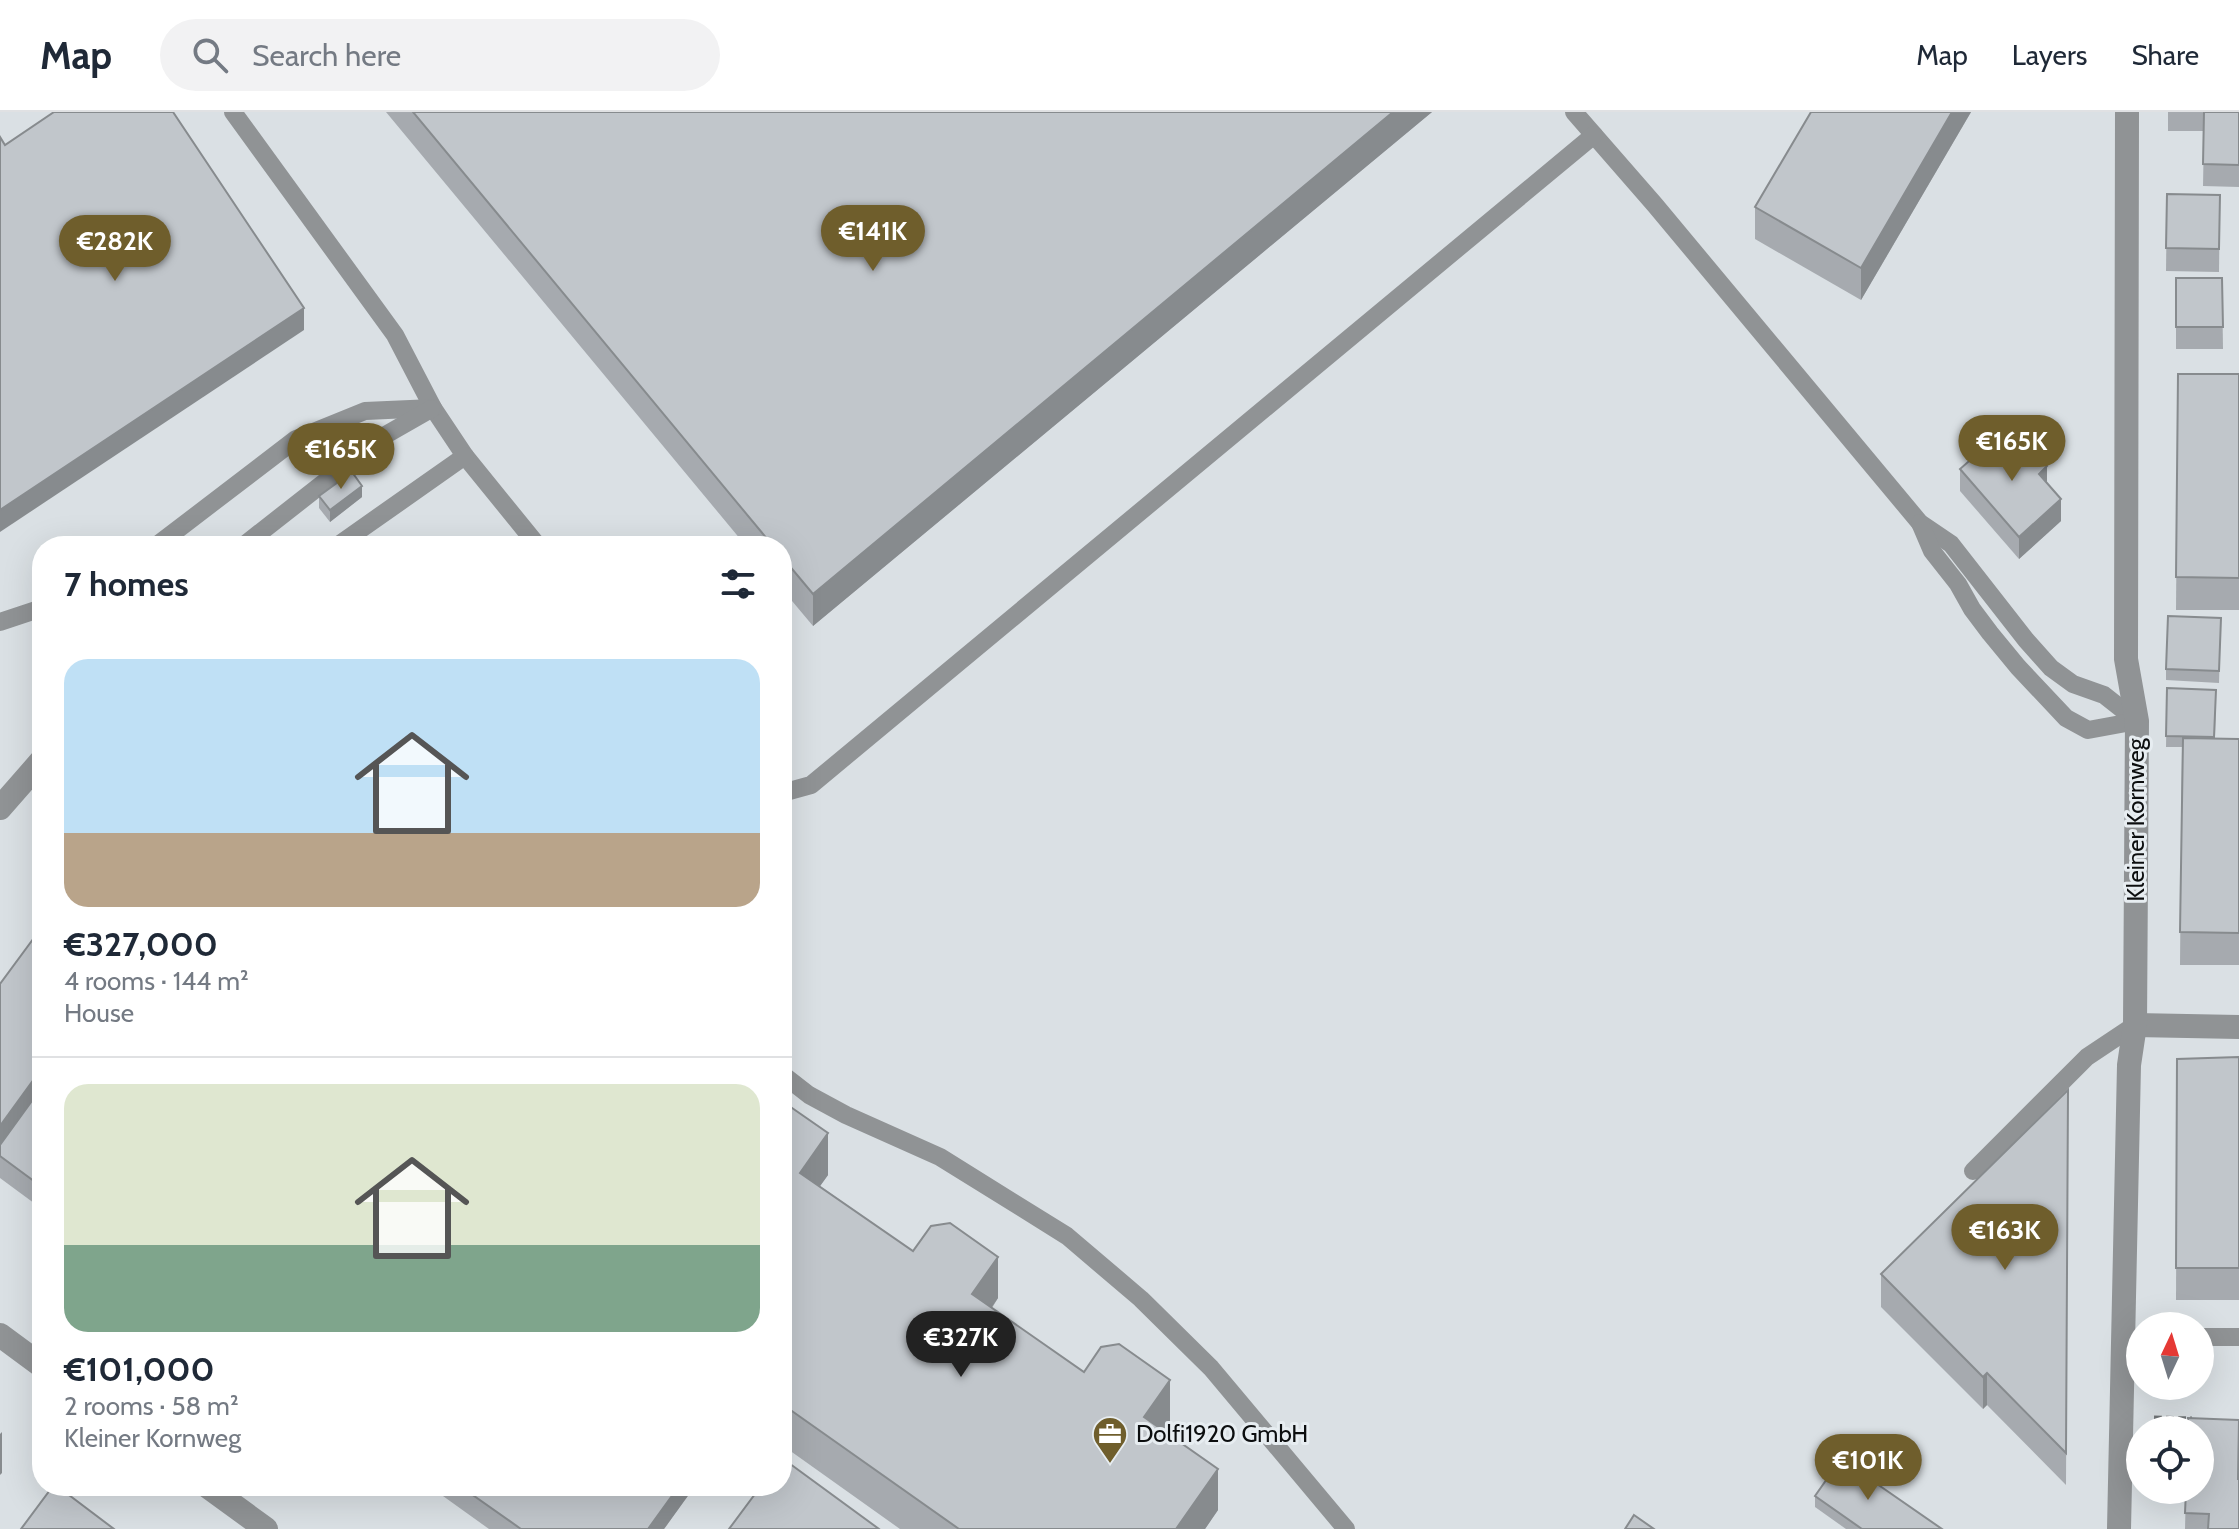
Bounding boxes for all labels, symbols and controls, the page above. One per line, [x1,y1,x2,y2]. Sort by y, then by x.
search box [160,19,720,91]
text: Map [40,32,112,79]
icon: search [188,33,232,77]
text: Search here [252,37,401,74]
text: Map [1916,38,1968,72]
text: Layers [2012,38,2087,72]
text: Share [2131,38,2199,72]
pin: €141K [817,205,929,273]
pin: €282K [59,215,171,283]
text: €141K [839,215,907,247]
text: €282K [77,225,153,257]
pin: €165K [1956,415,2068,483]
pin: €165K [285,423,397,491]
text: €165K [1976,425,2048,457]
text: €165K [305,433,377,465]
icon: filters [716,562,760,606]
text: 7 homes [64,563,189,605]
icon: home [340,711,484,855]
street label: Kleiner Kornweg [2121,737,2150,902]
text: €327,000 [64,923,218,965]
text: 4 rooms · 144 m² [64,965,249,997]
text: House [64,997,134,1029]
icon: home [340,1136,484,1280]
pin: €163K [1949,1204,2061,1272]
text: €163K [1969,1214,2041,1246]
pin: €327K [905,1311,1017,1379]
north arrow [2126,1312,2214,1400]
map controls [2126,1312,2214,1504]
text: €327K [924,1321,998,1353]
text: €101,000 [64,1348,214,1390]
text: 2 rooms · 58 m² [64,1390,239,1422]
office icon: Dolfi1920 GmbH [1091,1415,1129,1465]
button: locate [2126,1416,2214,1504]
place label: Dolfi1920 GmbH [1136,1419,1308,1448]
text: Kleiner Kornweg [64,1422,241,1454]
pin: €101K [1812,1434,1924,1502]
text: €101K [1833,1444,1903,1476]

